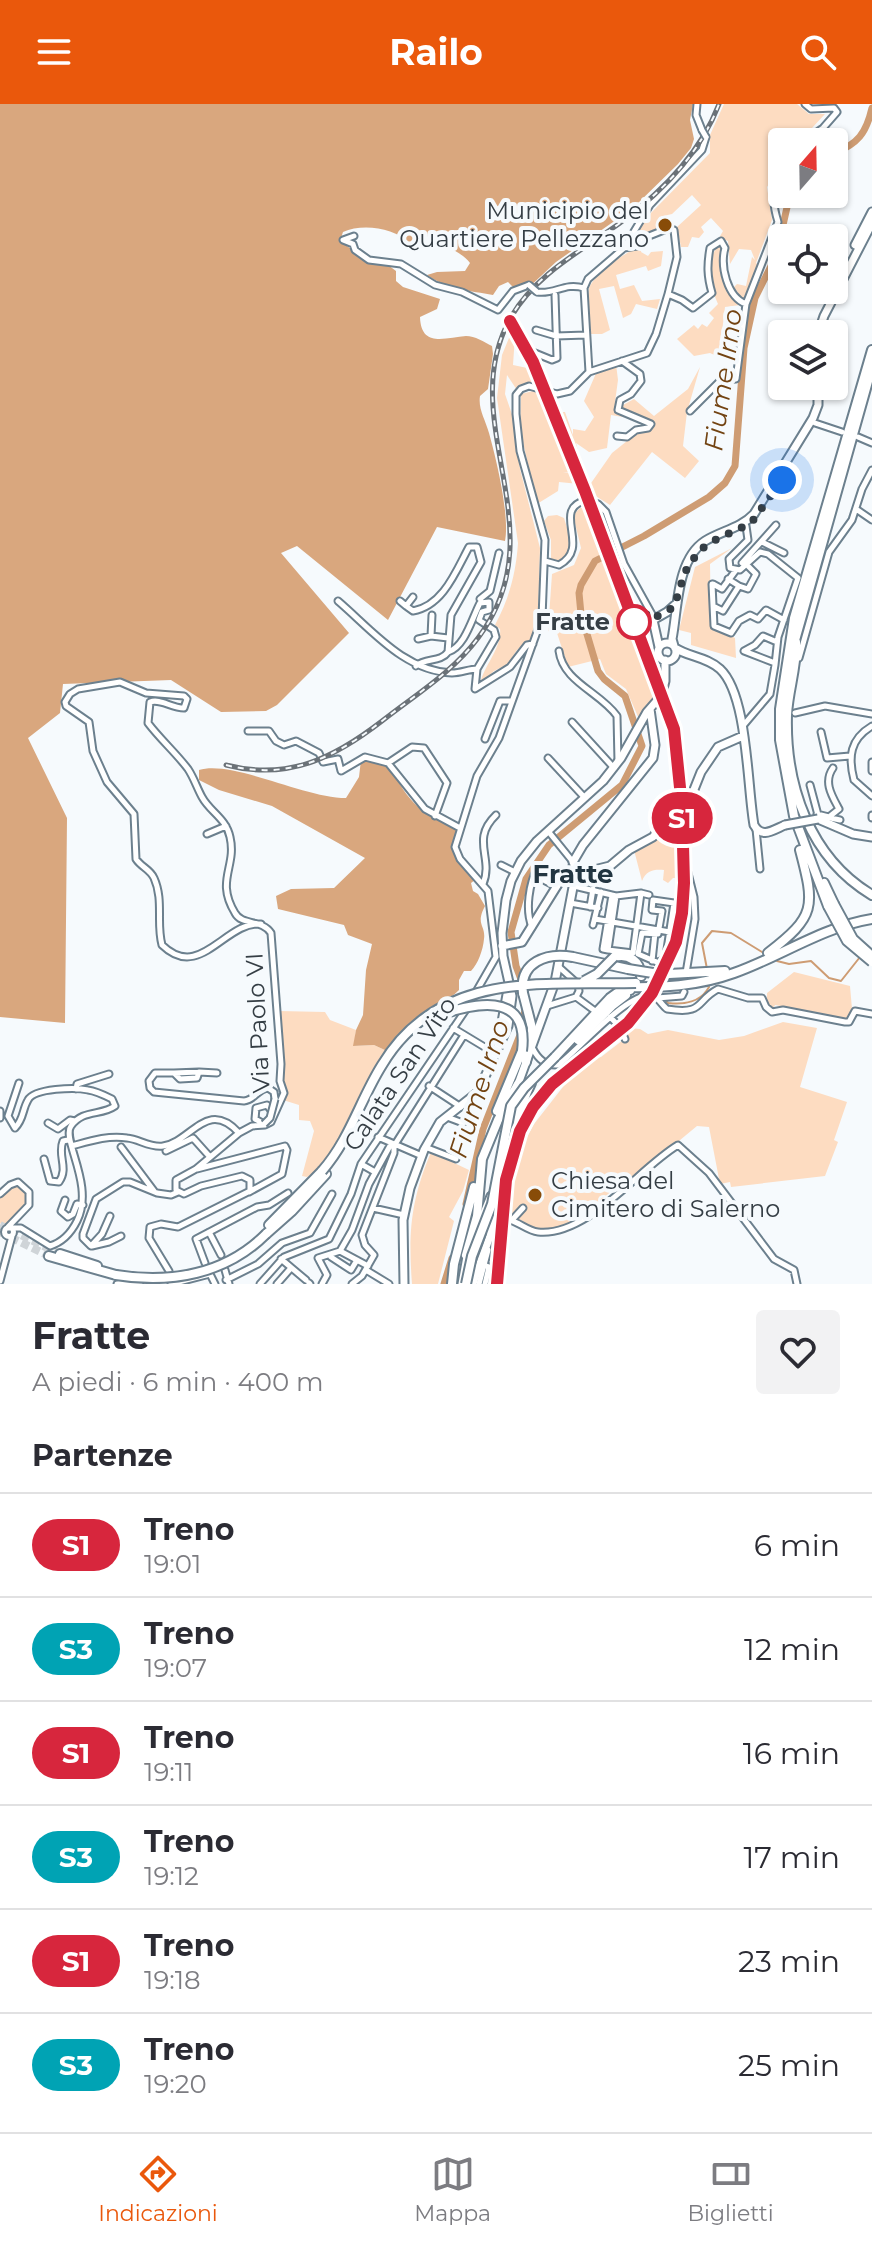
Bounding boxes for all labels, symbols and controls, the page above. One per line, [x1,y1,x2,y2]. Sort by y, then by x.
icon: menu [32,30,76,74]
text: Railo [389,30,483,74]
icon: search [796,30,840,74]
north arrow [768,128,848,208]
map controls [768,128,848,400]
place label: Municipio del Quartiere Pellezzano [399,196,649,253]
marker: Municipio del Quartiere Pellezzano [656,216,674,234]
button: locate [768,224,848,304]
water label: Fiume Irno [697,307,749,453]
button: layers [768,320,848,400]
your location [762,460,802,500]
marker: Fratte [617,605,651,639]
place label: Fratte [535,607,610,636]
line badge: S1 [646,792,718,844]
text: S1 [668,801,696,835]
district label: Fratte [533,858,613,890]
street label: Via Paolo VI [239,952,276,1094]
street label: Calata San Vito [337,991,462,1156]
water label: Fiume Irno [442,1016,516,1162]
place label: Chiesa del Cimitero di Salerno [551,1166,780,1223]
marker: Chiesa del Cimitero di Salerno [526,1186,544,1204]
button: heart [756,1310,840,1394]
text: Fratte [32,1312,150,1359]
text: A piedi · 6 min · 400 m [32,1366,324,1398]
text: Partenze [32,1437,173,1474]
text: Treno [144,1511,234,1548]
text: 6 min [754,1527,840,1564]
text: S1 [62,1528,90,1562]
text: 19:01 [144,1548,201,1580]
text: Treno [144,1615,234,1652]
text: 12 min [744,1631,840,1668]
text: S3 [59,1632,93,1666]
text: 19:07 [144,1652,207,1684]
text: Treno [144,1719,234,1756]
text: 16 min [743,1735,840,1772]
text: S1 [62,1736,90,1770]
text: 19:11 [144,1756,194,1788]
text: Treno [144,1823,234,1860]
text: 17 min [743,1839,840,1876]
text: S3 [59,1840,93,1874]
text: 19:12 [144,1860,199,1892]
text: Treno [144,1927,234,1964]
text: 23 min [738,1943,840,1980]
text: S1 [62,1944,90,1978]
text: 19:18 [144,1964,201,1996]
text: Treno [144,2031,234,2068]
text: 25 min [738,2047,840,2084]
text: S3 [59,2048,93,2082]
text: 19:20 [144,2068,207,2100]
tab: Indicazioni [98,2152,218,2227]
tab: Mappa [414,2152,491,2227]
tab: Biglietti [688,2152,774,2227]

